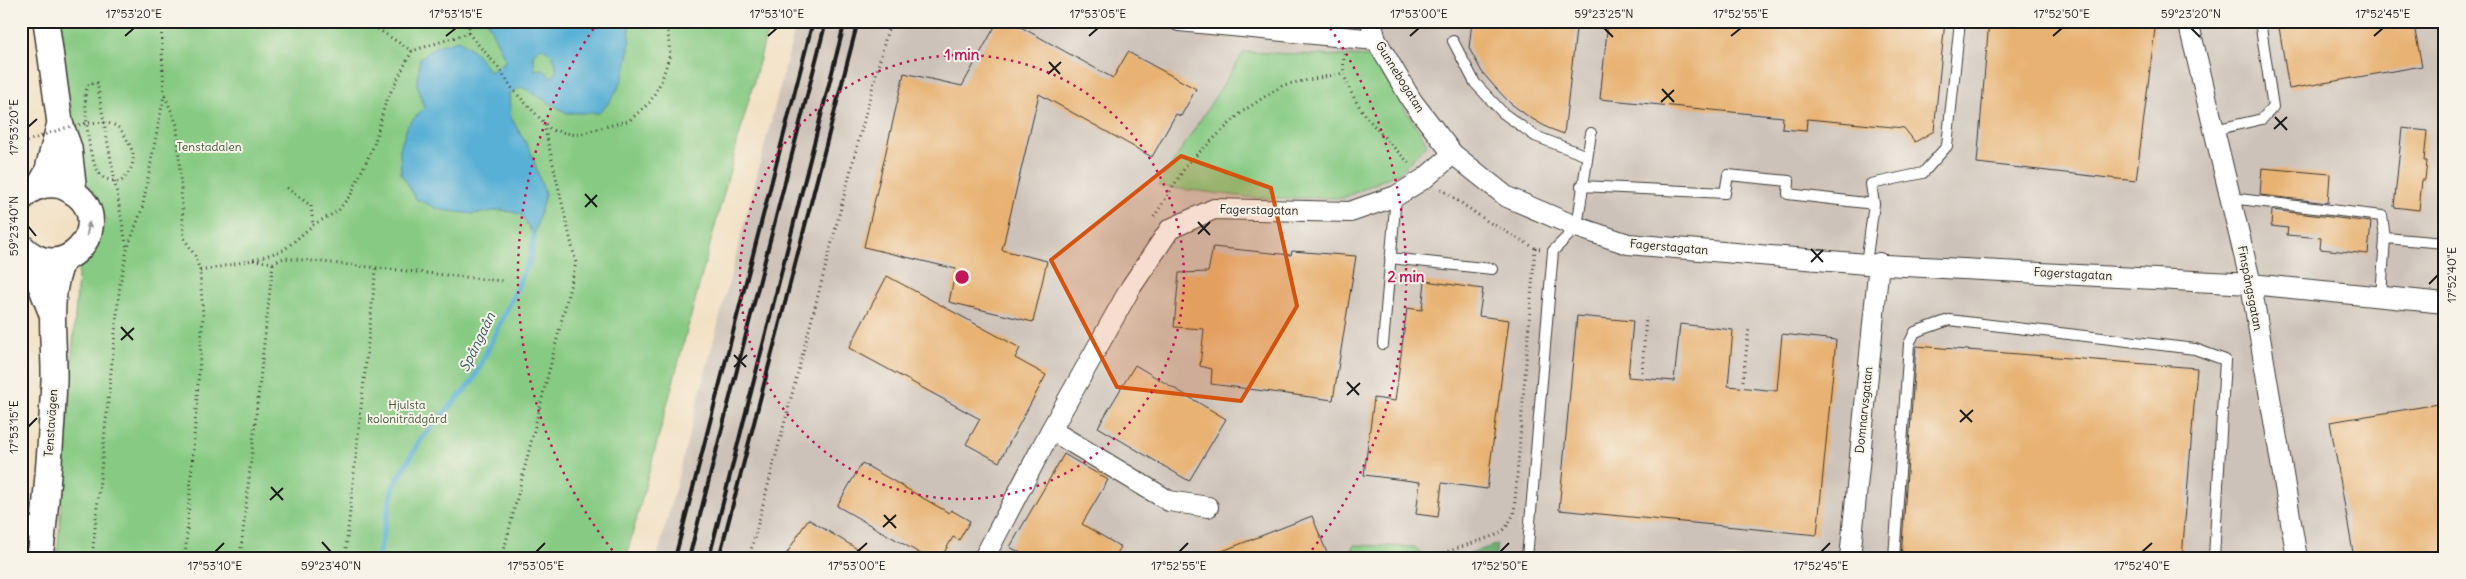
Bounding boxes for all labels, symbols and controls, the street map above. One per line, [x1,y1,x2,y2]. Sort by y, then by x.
text: 17°53'20"E [106,6,162,21]
text: 17°53'15"E [429,6,483,21]
text: 17°53'10"E [750,6,804,21]
text: 17°53'05"E [1070,6,1126,21]
text: 17°53'00"E [1390,6,1448,21]
text: 59°23'25"N [1574,6,1634,21]
text: 17°52'55"E [1713,6,1769,21]
text: 17°52'50"E [2034,6,2090,21]
text: 59°23'20"N [2161,6,2221,21]
text: 17°52'45"E [2355,6,2411,21]
street label: Gunnebogatan [1373,39,1428,115]
text: 1 min [945,45,980,64]
text: 17°53'20"E [6,99,21,155]
park label: Tenstadalen [176,139,242,154]
text: 59°23'40"N [6,196,21,256]
street label: Fagerstagatan [1219,201,1299,218]
one-way arrow [85,221,93,237]
street label: Fagerstagatan [1629,236,1709,257]
street label: Finspångsgatan [2235,244,2266,332]
text: 17°52'40"E [2444,247,2459,303]
street label: Fagerstagatan [2033,264,2113,283]
text: 2 min [1388,267,1425,286]
centre of rings [953,268,971,286]
water label: Spångaån [455,309,499,375]
street label: Domnarvsgatan [1851,366,1876,454]
street label: Tenstavägen [41,389,60,457]
park label: Hjulsta koloniträdgård [367,397,447,426]
text: 17°53'15"E [6,400,21,454]
text: 17°53'10"E [188,558,242,573]
text: 59°23'40"N [301,558,361,573]
text: 17°53'05"E [508,558,564,573]
text: 17°53'00"E [828,558,886,573]
text: 17°52'55"E [1151,558,1207,573]
text: 17°52'50"E [1472,558,1528,573]
text: 17°52'45"E [1793,558,1849,573]
text: 17°52'40"E [2114,558,2170,573]

